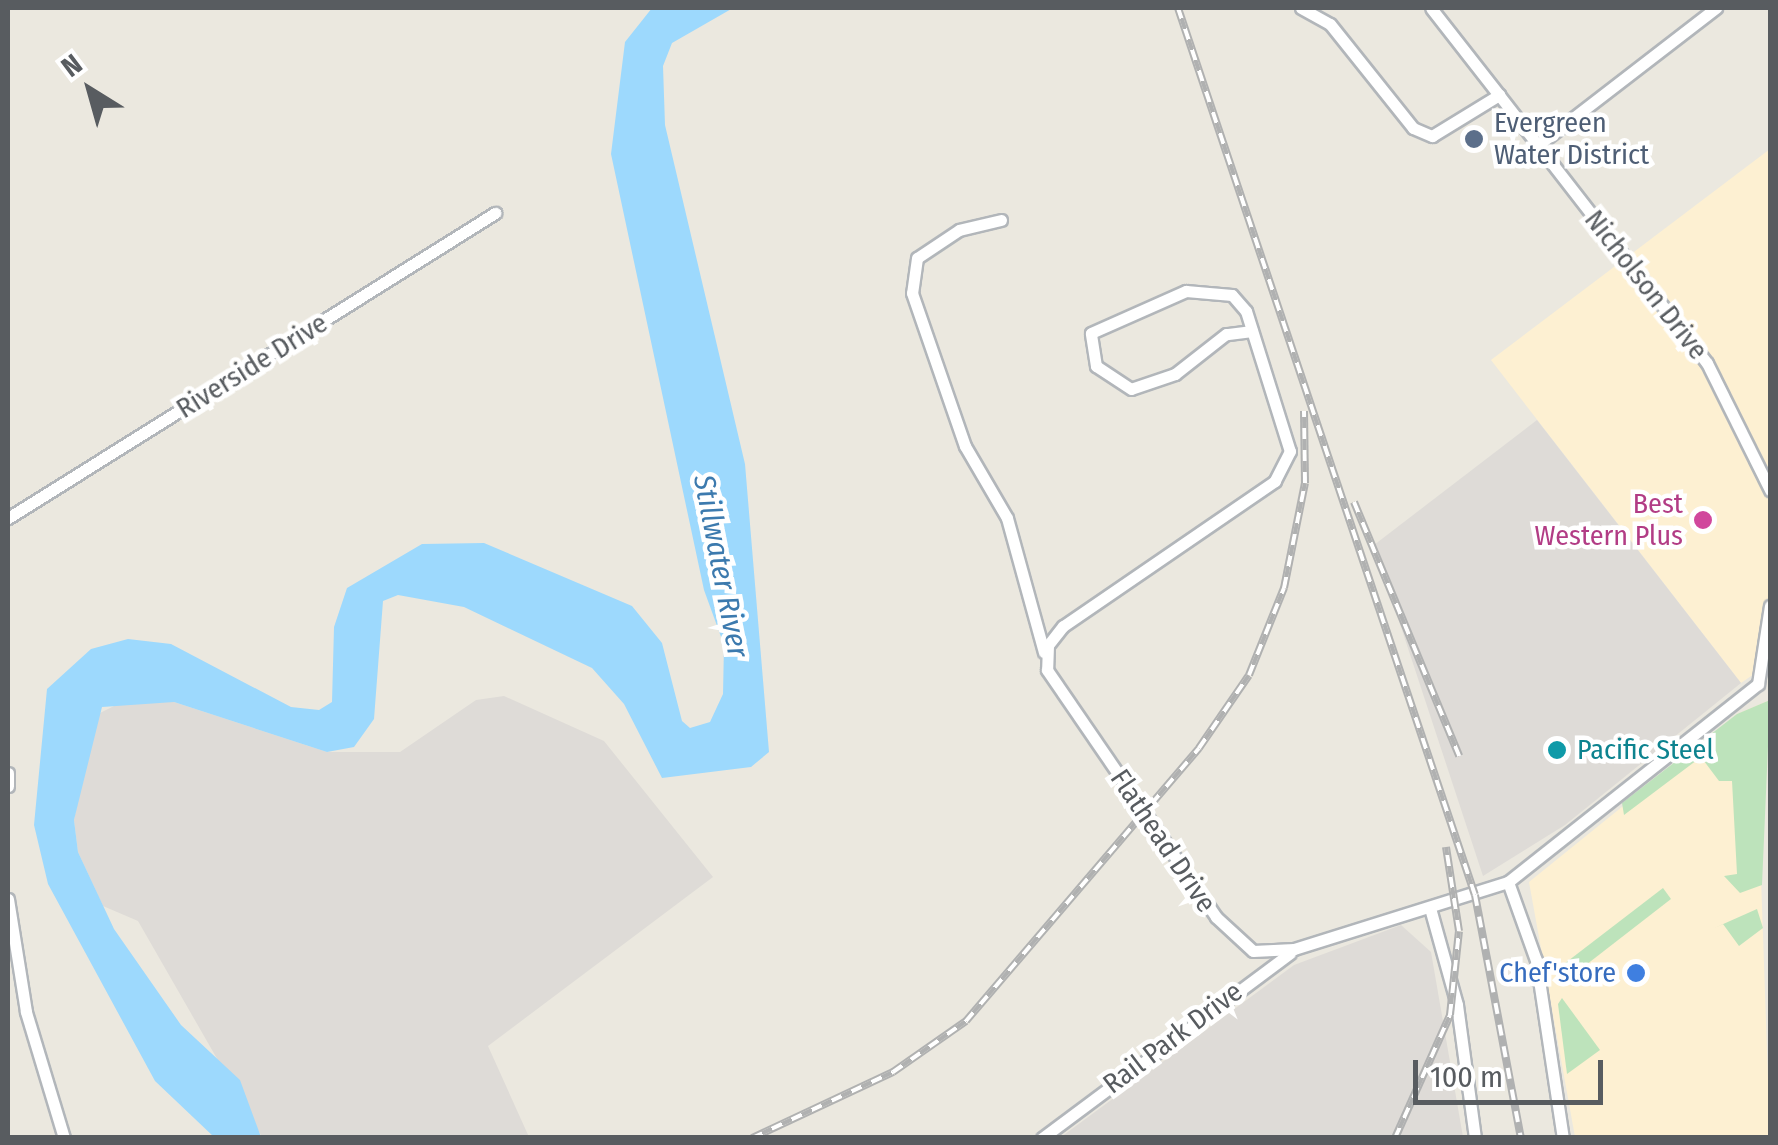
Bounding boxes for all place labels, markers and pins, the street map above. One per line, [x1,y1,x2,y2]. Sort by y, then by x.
place label: Evergreen Water District [1494,106,1649,172]
marker: Evergreen Water District [1463,128,1485,150]
place label: Best Western Plus [1534,487,1683,553]
marker: Best Western Plus [1692,509,1714,531]
place label: Pacific Steel [1577,733,1714,767]
marker: Pacific Steel [1546,739,1568,761]
place label: Chef'store [1499,956,1616,990]
marker: Chef'store [1625,962,1647,984]

